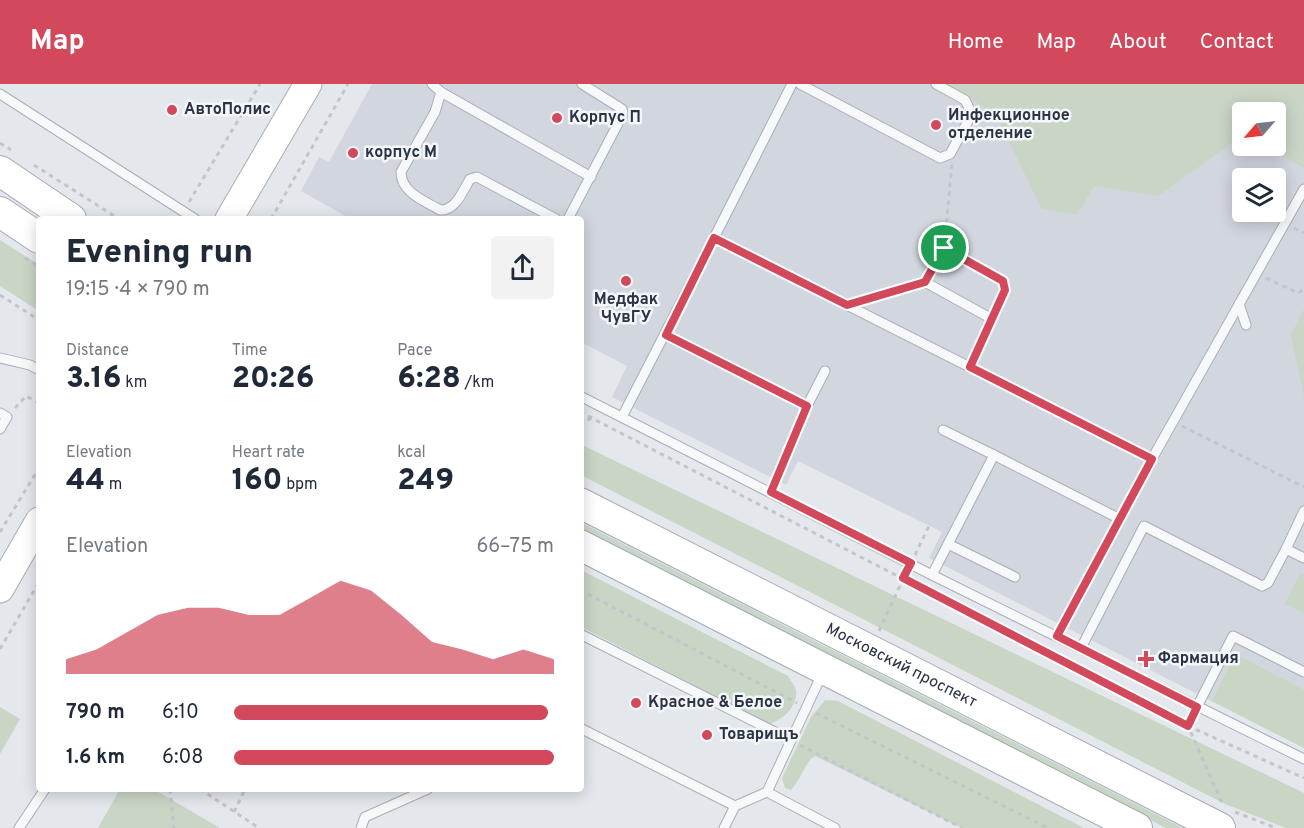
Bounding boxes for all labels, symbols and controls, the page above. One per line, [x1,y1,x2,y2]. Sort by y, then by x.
text: Map [30,24,85,60]
text: Home [948,29,1004,56]
text: Map [1037,29,1076,56]
text: About [1109,29,1167,56]
text: Contact [1200,29,1274,56]
place label: АвтоПолис [184,100,271,120]
north arrow [1232,102,1286,156]
map controls [1232,102,1286,222]
marker: АвтоПолис [165,103,179,117]
place label: Инфекционное отделение [948,106,1070,144]
place label: Корпус П [569,108,641,128]
marker: Корпус П [550,111,564,125]
marker: Инфекционное отделение [929,118,943,132]
place label: корпус М [365,143,437,163]
marker: корпус М [346,146,360,160]
button: layers [1232,168,1286,222]
pin [918,222,969,273]
icon: arrive [927,231,960,264]
text: Evening run [66,233,253,275]
button: share [491,236,554,299]
marker: Медфак ЧувГУ [619,274,633,288]
text: 19:15 · 4 × 790 m [66,277,210,303]
place label: Медфак ЧувГУ [594,290,658,328]
text: Distance [66,341,129,361]
text: Time [232,341,267,361]
text: Pace [397,341,432,361]
text: 3.16 [66,361,121,398]
text: 20:26 [232,361,314,398]
text: 6:28 [397,361,461,398]
text: km [121,373,147,393]
text: /km [461,373,494,393]
text: Elevation [66,443,132,463]
text: Heart rate [232,443,305,463]
text: kcal [397,443,426,463]
text: 44 [66,463,105,500]
text: 160 [232,463,282,500]
text: 249 [397,463,454,500]
text: m [105,475,122,495]
text: bpm [282,475,318,495]
text: Elevation [66,534,148,560]
text: 66–75 m [476,534,554,560]
street label: Московский проспект [822,619,980,713]
place label: Фармация [1158,649,1239,669]
marker: Фармация [1139,652,1153,666]
place label: Красное & Белое [648,693,782,713]
marker: Красное & Белое [629,696,643,710]
text: 790 m [66,700,125,726]
text: 6:10 [162,700,199,726]
place label: Товарищъ [719,725,799,745]
marker: Товарищъ [700,728,714,742]
text: 1.6 km [66,745,125,771]
text: 6:08 [162,745,204,771]

